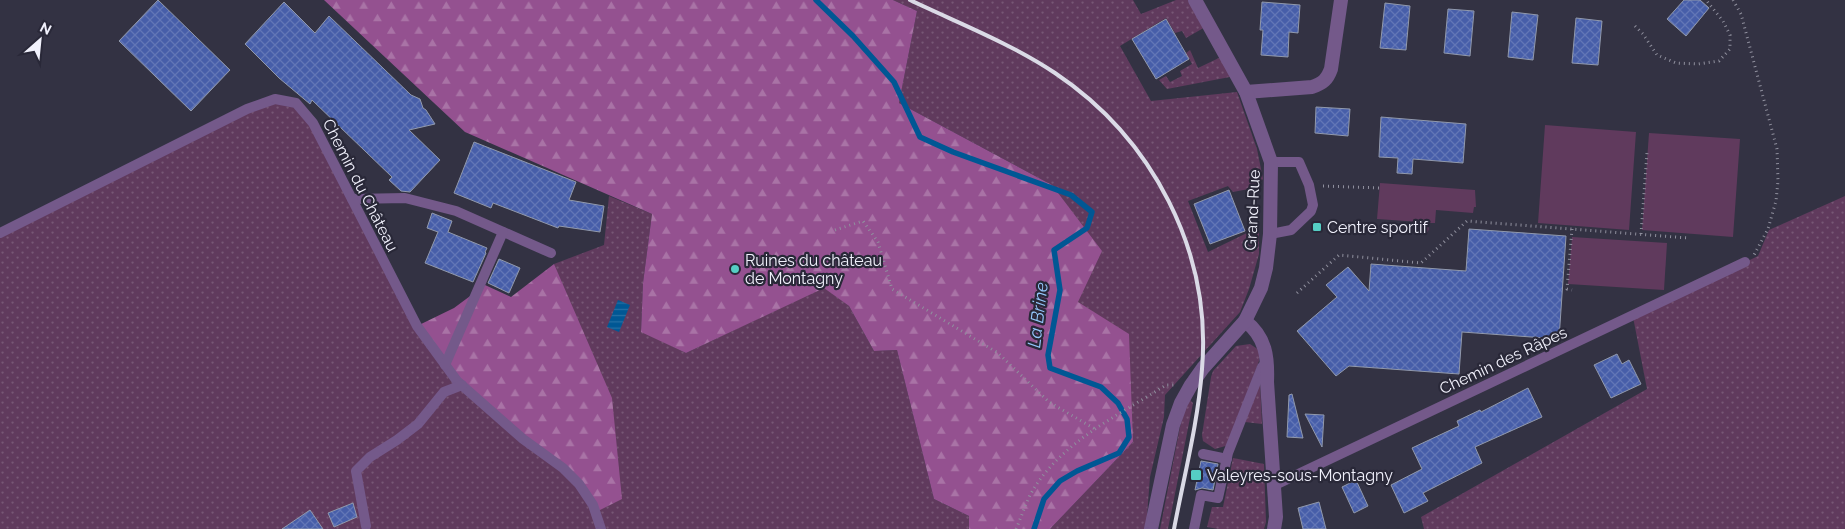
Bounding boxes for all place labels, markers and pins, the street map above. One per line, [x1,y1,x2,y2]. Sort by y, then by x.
place label: Centre sportif [1327,218,1428,237]
marker: Centre sportif [1311,221,1323,233]
place label: Ruines du château de Montagny [745,251,882,288]
marker: Ruines du château de Montagny [729,263,741,275]
place label: Valeyres-sous-Montagny [1207,466,1393,485]
marker: Valeyres-sous-Montagny [1189,468,1203,482]

